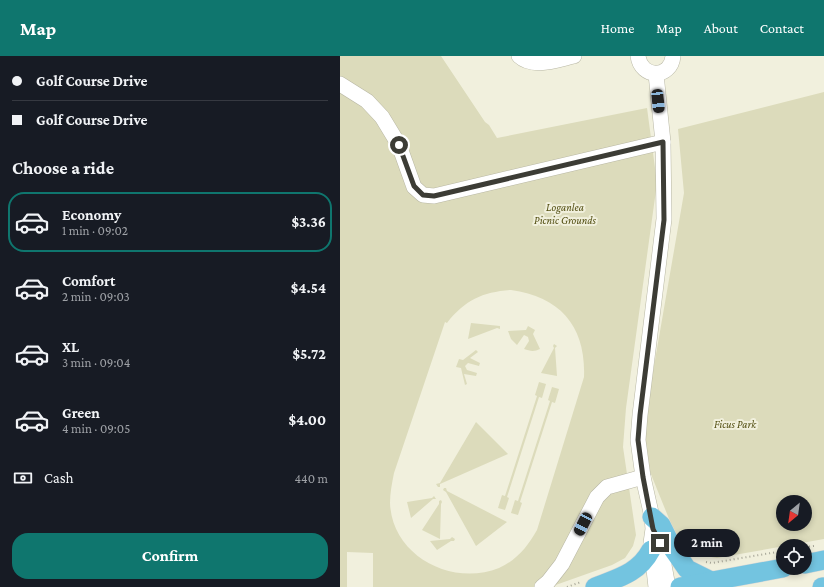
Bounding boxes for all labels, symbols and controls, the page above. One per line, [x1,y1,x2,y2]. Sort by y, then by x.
text: Map [20,18,56,39]
text: Home [601,20,634,36]
text: Map [656,20,682,36]
text: About [704,20,738,36]
text: Contact [760,20,804,36]
text: Golf Course Drive [36,73,147,89]
car [651,88,665,114]
text: Golf Course Drive [36,112,147,128]
route start [390,136,408,154]
text: Choose a ride [12,158,114,178]
park label: Loganlea Picnic Grounds [534,201,596,226]
icon: car [14,204,50,240]
text: Economy [62,207,121,223]
text: $3.36 [292,214,326,230]
text: 1 min · 09:02 [62,223,128,238]
icon: car [14,270,50,306]
text: Comfort [62,273,116,289]
text: $4.54 [291,280,326,296]
text: 2 min · 09:03 [62,289,130,304]
icon: car [14,336,50,372]
text: XL [62,339,79,355]
text: $5.72 [293,346,326,362]
text: 3 min · 09:04 [62,355,130,370]
icon: car [14,402,50,438]
text: Green [62,405,100,421]
text: $4.00 [288,412,326,428]
park label: Ficus Park [714,418,757,430]
text: 4 min · 09:05 [62,421,130,436]
icon: cash [12,467,34,489]
text: Cash [44,470,74,486]
text: 440 m [294,471,328,486]
north arrow [776,495,812,531]
map controls [776,495,812,575]
car [572,511,594,537]
callout: 2 min [674,529,740,557]
button: Confirm [12,533,328,579]
route end [651,534,669,552]
text: 2 min [691,535,723,550]
button: locate [776,539,812,575]

